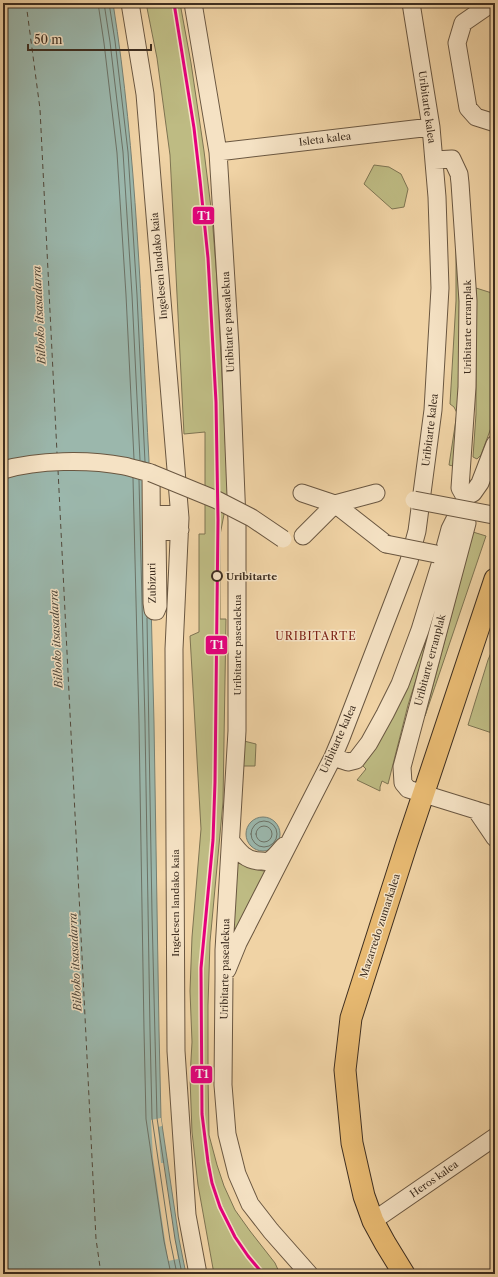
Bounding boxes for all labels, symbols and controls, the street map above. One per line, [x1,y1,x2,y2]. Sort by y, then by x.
scale bar [28,26,151,52]
text: 50 m [34,32,63,47]
street label: Uribitarte kalea [415,70,439,145]
street label: Isleta kalea [298,129,353,149]
line badge: T1 [192,206,215,225]
text: T1 [197,209,211,223]
street label: Ingelesen landako kaia [148,211,170,320]
water label: Bilboko itsasadarra [29,265,49,365]
street label: Uribitarte pasealekua [219,270,237,373]
street label: Uribitarte erranplak [461,279,474,374]
street label: Uribitarte kalea [419,392,441,467]
street label: Zubizuri [145,563,159,603]
marker: Uribitarte [211,570,223,582]
place label: Uribitarte [226,570,277,583]
water label: Bilboko itsasadarra [46,589,66,689]
street label: Uribitarte pasealekua [231,594,244,696]
street label: Uribitarte erranplak [412,612,449,707]
district label: URIBITARTE [275,629,357,643]
line badge: T1 [205,635,228,655]
text: T1 [210,638,224,652]
street label: Uribitarte kalea [317,702,359,775]
street label: Ingelesen landako kaia [169,849,182,957]
street label: Mazarredo zumarkalea [357,871,403,980]
water label: Bilboko itsasadarra [65,912,85,1012]
street label: Uribitarte pasealekua [218,918,232,1020]
line badge: T1 [190,1065,213,1084]
text: T1 [195,1067,209,1081]
street label: Heros kalea [407,1157,461,1200]

